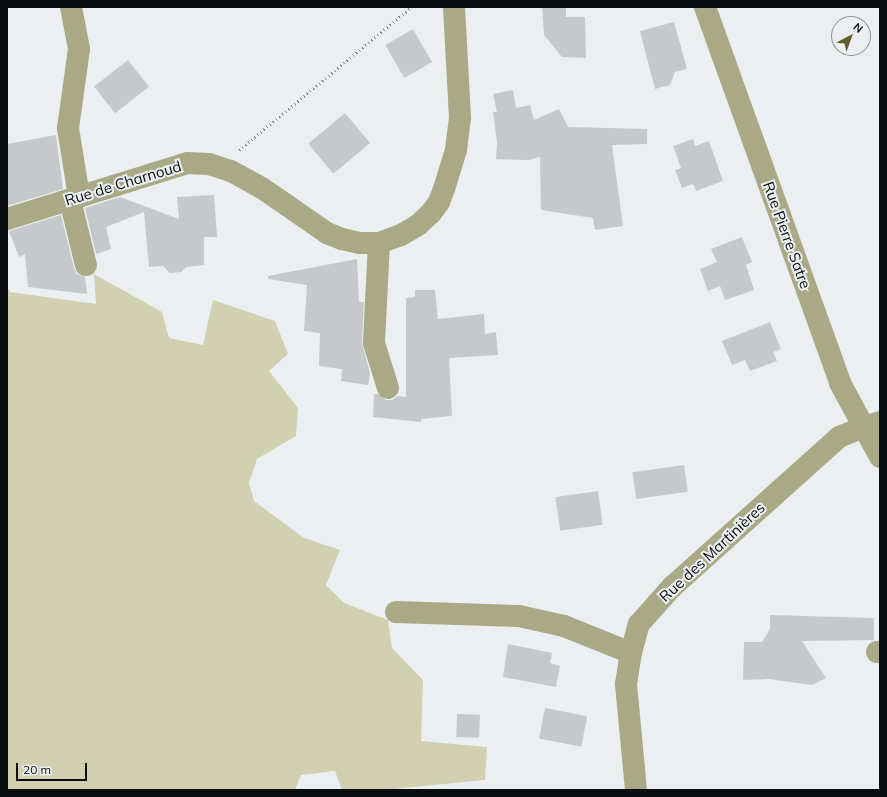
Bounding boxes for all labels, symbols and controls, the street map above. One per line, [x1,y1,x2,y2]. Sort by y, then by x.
north arrow [831,16,871,56]
text: N [850,20,866,36]
street label: Rue de Charnoud [63,157,183,209]
street label: Rue Pierre Satre [759,179,815,291]
street label: Rue des Martinières [656,498,768,606]
scale bar [18,755,89,781]
text: 20 m [23,762,51,777]

